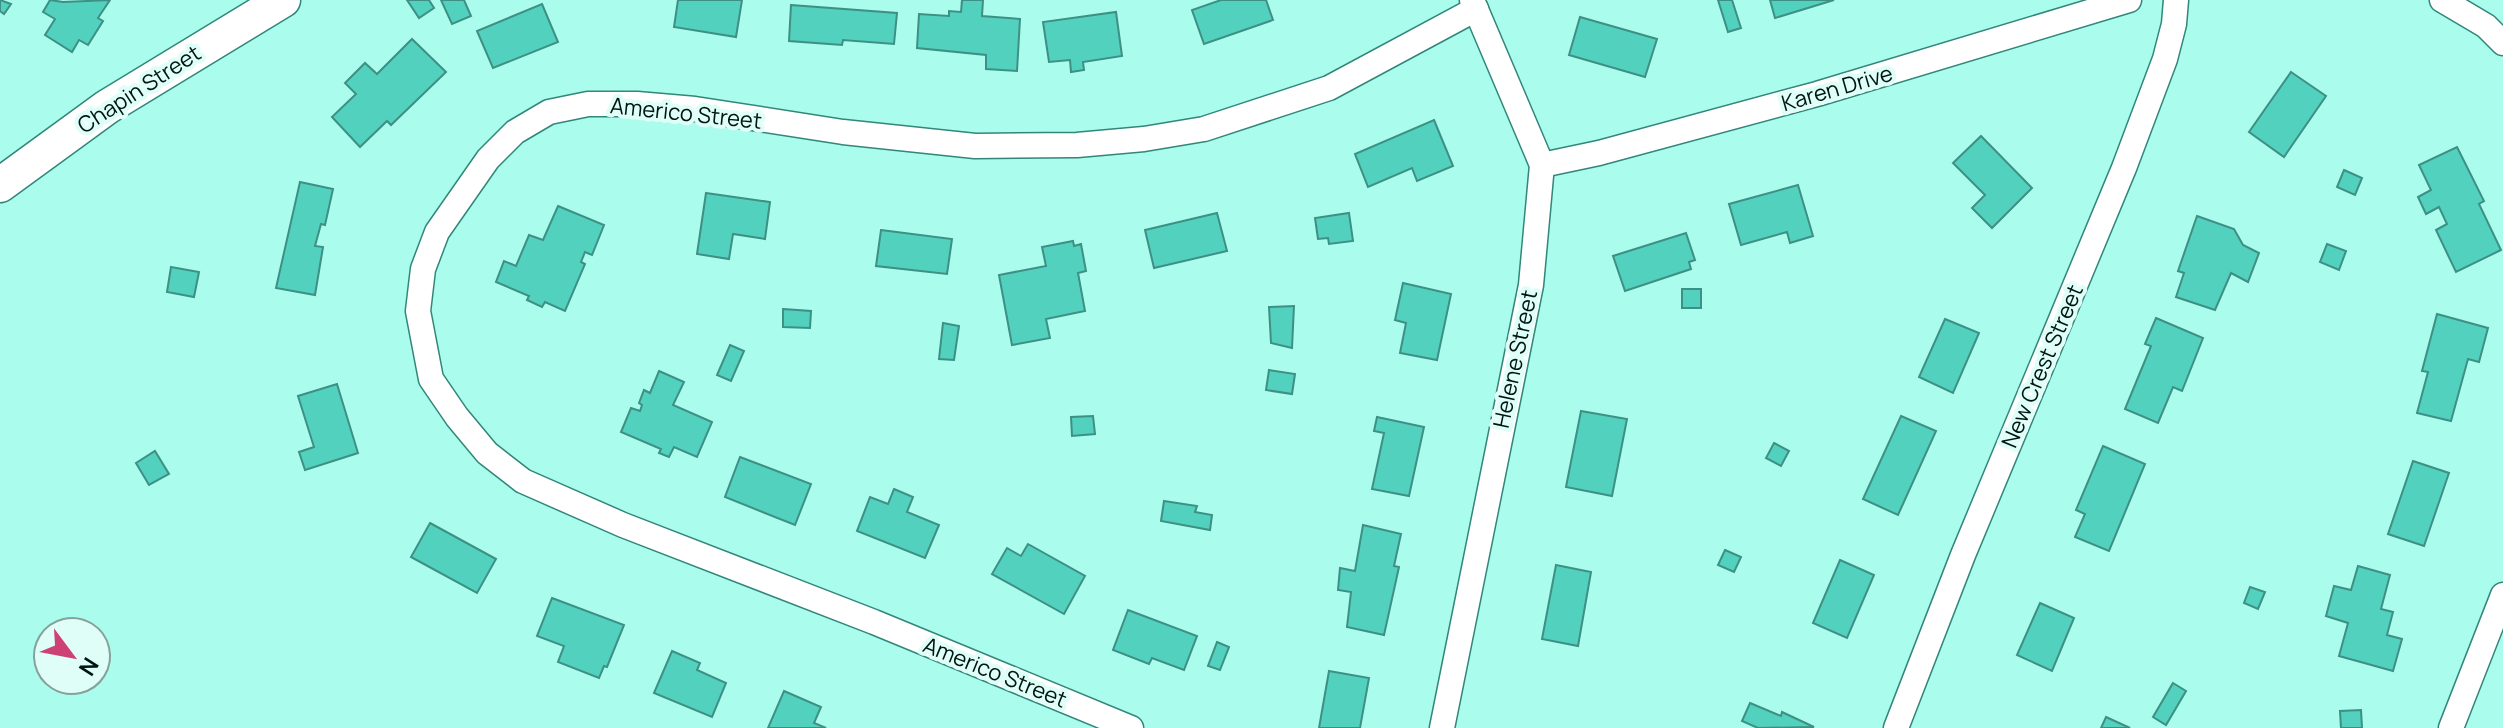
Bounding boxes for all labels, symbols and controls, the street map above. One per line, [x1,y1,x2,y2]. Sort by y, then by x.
street label: Chapin Street [72,38,207,140]
street label: Karen Drive [1778,58,1896,118]
street label: Americo Street [609,90,763,136]
street label: New Crest Street [1994,280,2090,452]
street label: Helene Street [1486,287,1544,431]
north arrow [32,616,112,696]
street label: Americo Street [919,630,1071,715]
text: N [72,652,106,681]

